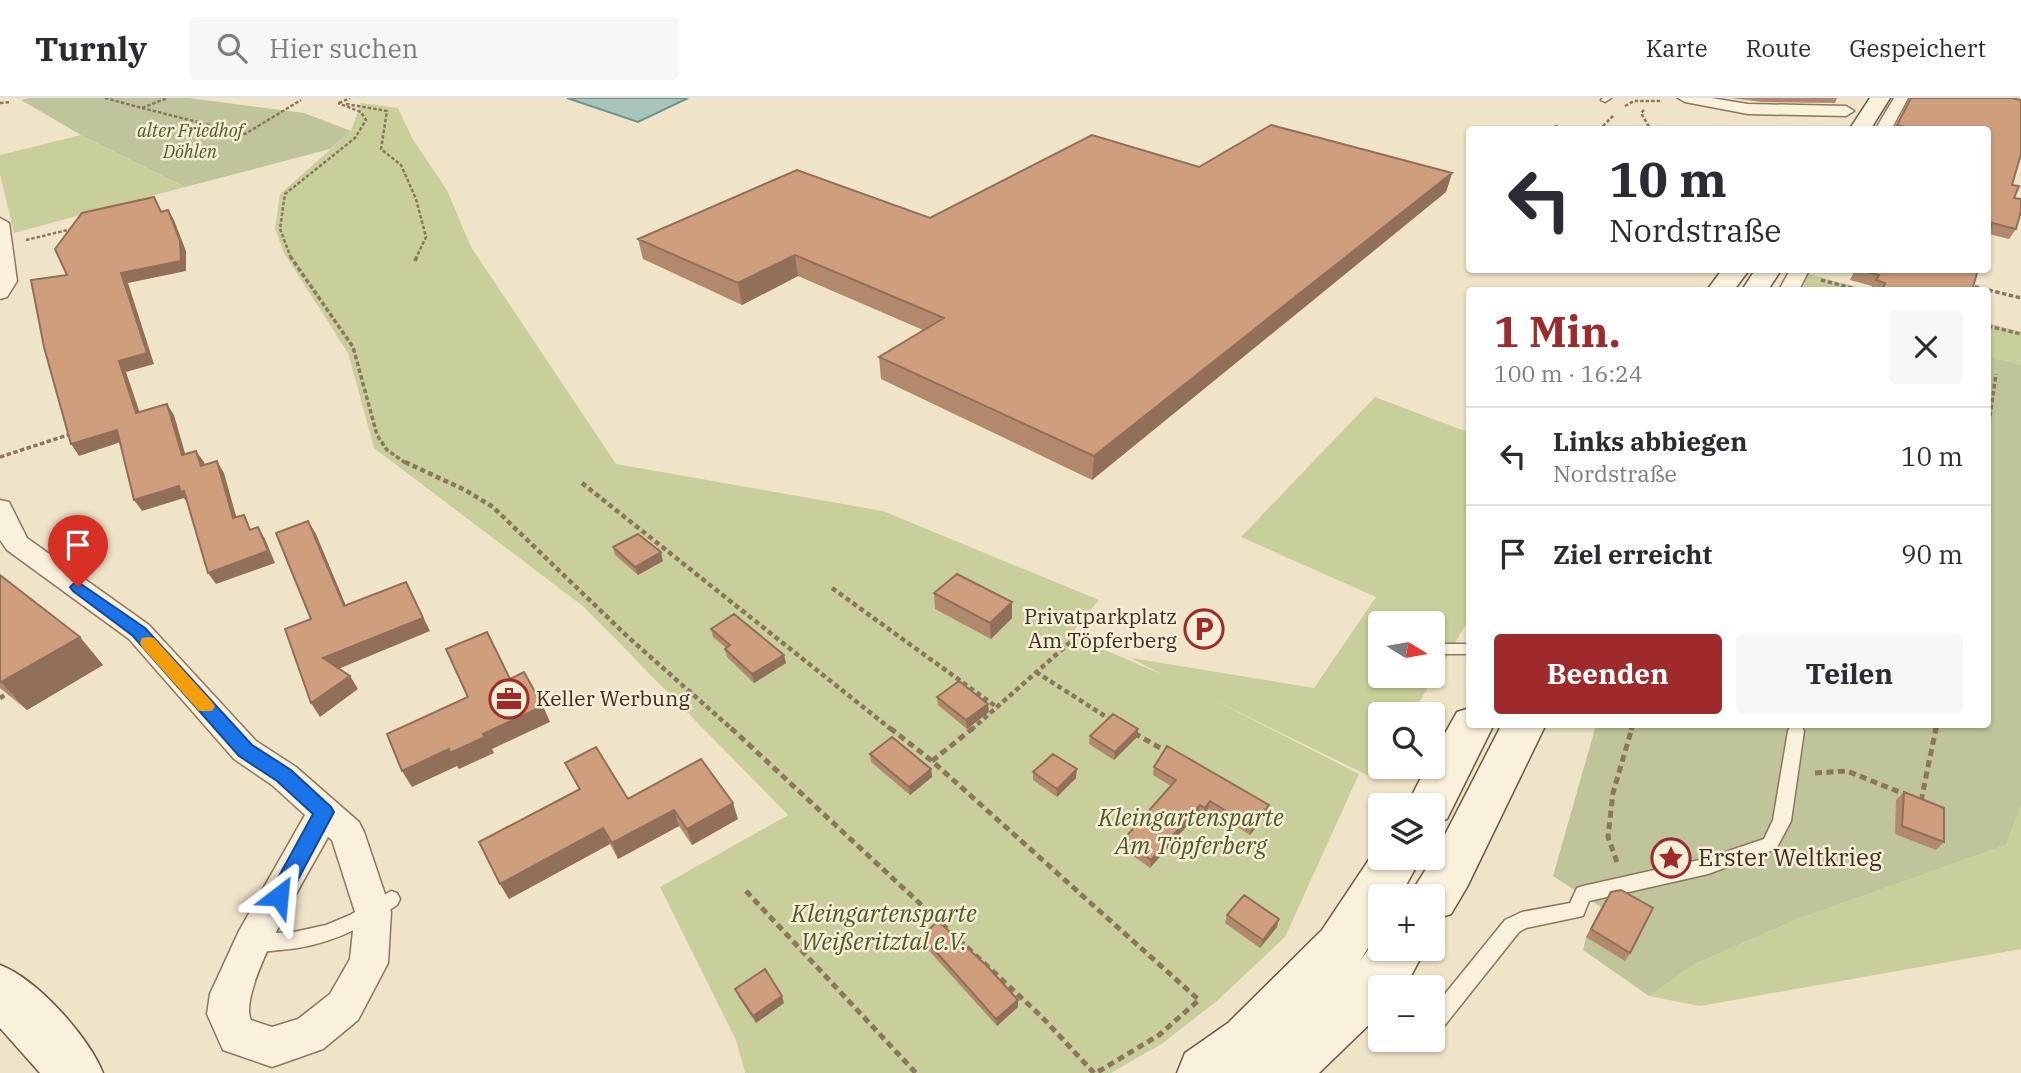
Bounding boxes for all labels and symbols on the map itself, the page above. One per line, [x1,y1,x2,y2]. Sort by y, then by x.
park label: alter Friedhof Döhlen [137,119,247,163]
pin [48,515,108,587]
place label: Privatparkplatz Am Töpferberg [1024,602,1178,654]
parking icon: Privatparkplatz Am Töpferberg [1183,608,1225,650]
north arrow [1368,611,1446,688]
office icon: Keller Werbung [488,678,530,720]
place label: Keller Werbung [536,684,691,712]
park label: Kleingartensparte Am Töpferberg [1097,801,1284,861]
place icon: Erster Weltkrieg [1650,837,1692,879]
place label: Erster Weltkrieg [1698,841,1882,873]
position arrow [242,859,316,933]
park label: Kleingartensparte Weißeritztal e.V. [790,897,977,957]

